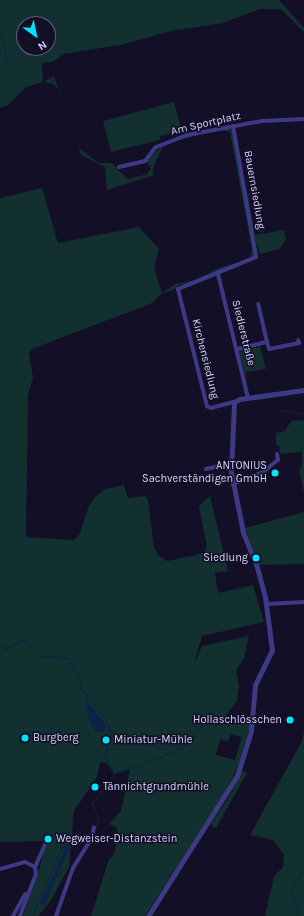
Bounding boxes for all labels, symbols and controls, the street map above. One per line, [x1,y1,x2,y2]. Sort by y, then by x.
north arrow [16,16,56,56]
text: N [35,38,49,53]
street label: Am Sportplatz [170,110,242,138]
street label: Bauernsiedlung [241,150,267,230]
street label: Siedlerstraße [228,299,258,367]
street label: Kirchensiedlung [189,317,221,401]
place label: ANTONIUS Sachverständigen GmbH [142,460,267,486]
marker: ANTONIUS Sachverständigen GmbH [270,468,280,478]
place label: Siedlung [203,551,248,565]
marker: Siedlung [251,553,261,563]
place label: Hollaschlösschen [193,713,282,727]
marker: Hollaschlösschen [285,715,295,725]
place label: Burgberg [33,731,79,745]
marker: Burgberg [20,733,30,743]
place label: Miniatur-Mühle [114,733,193,747]
marker: Miniatur-Mühle [101,735,111,745]
place label: Tännichtgrundmühle [103,780,209,794]
marker: Tännichtgrundmühle [90,782,100,792]
place label: Wegweiser-Distanzstein [56,832,177,846]
marker: Wegweiser-Distanzstein [43,834,53,844]

